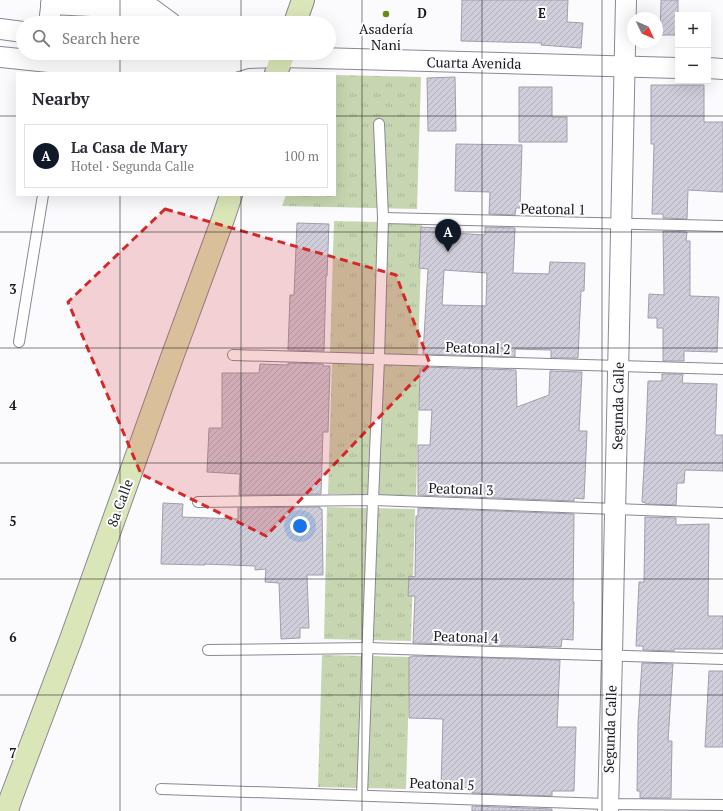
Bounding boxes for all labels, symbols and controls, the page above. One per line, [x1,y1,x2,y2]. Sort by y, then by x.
text: D [417,4,427,22]
text: E [538,4,546,22]
marker: Asadería Nani [381,9,391,19]
north arrow [627,12,663,48]
map controls [675,12,711,84]
button: + [675,12,711,48]
search box [16,16,336,60]
place label: Asadería Nani [359,19,413,54]
icon: search [30,27,52,49]
text: Search here [62,28,140,48]
button: − [675,48,711,84]
street label: Cuarta Avenida [426,52,522,73]
text: Nearby [32,87,90,110]
text: La Casa de Mary [71,137,187,157]
text: A [41,147,51,165]
text: 100 m [284,147,319,165]
text: Hotel · Segunda Calle [71,157,194,175]
street label: Peatonal 1 [520,198,586,219]
pin: A [435,219,461,252]
text: 3 [9,280,17,298]
street label: Peatonal 2 [445,337,511,358]
street label: Segunda Calle [607,362,628,450]
text: 4 [9,396,17,414]
street label: 8a Calle [102,476,137,529]
street label: Peatonal 3 [428,478,494,499]
text: 5 [9,512,17,530]
your location [290,516,310,536]
street label: Peatonal 4 [433,626,500,647]
text: 6 [9,628,17,646]
street label: Segunda Calle [598,685,621,773]
text: 7 [9,744,17,762]
street label: Peatonal 5 [409,773,475,794]

